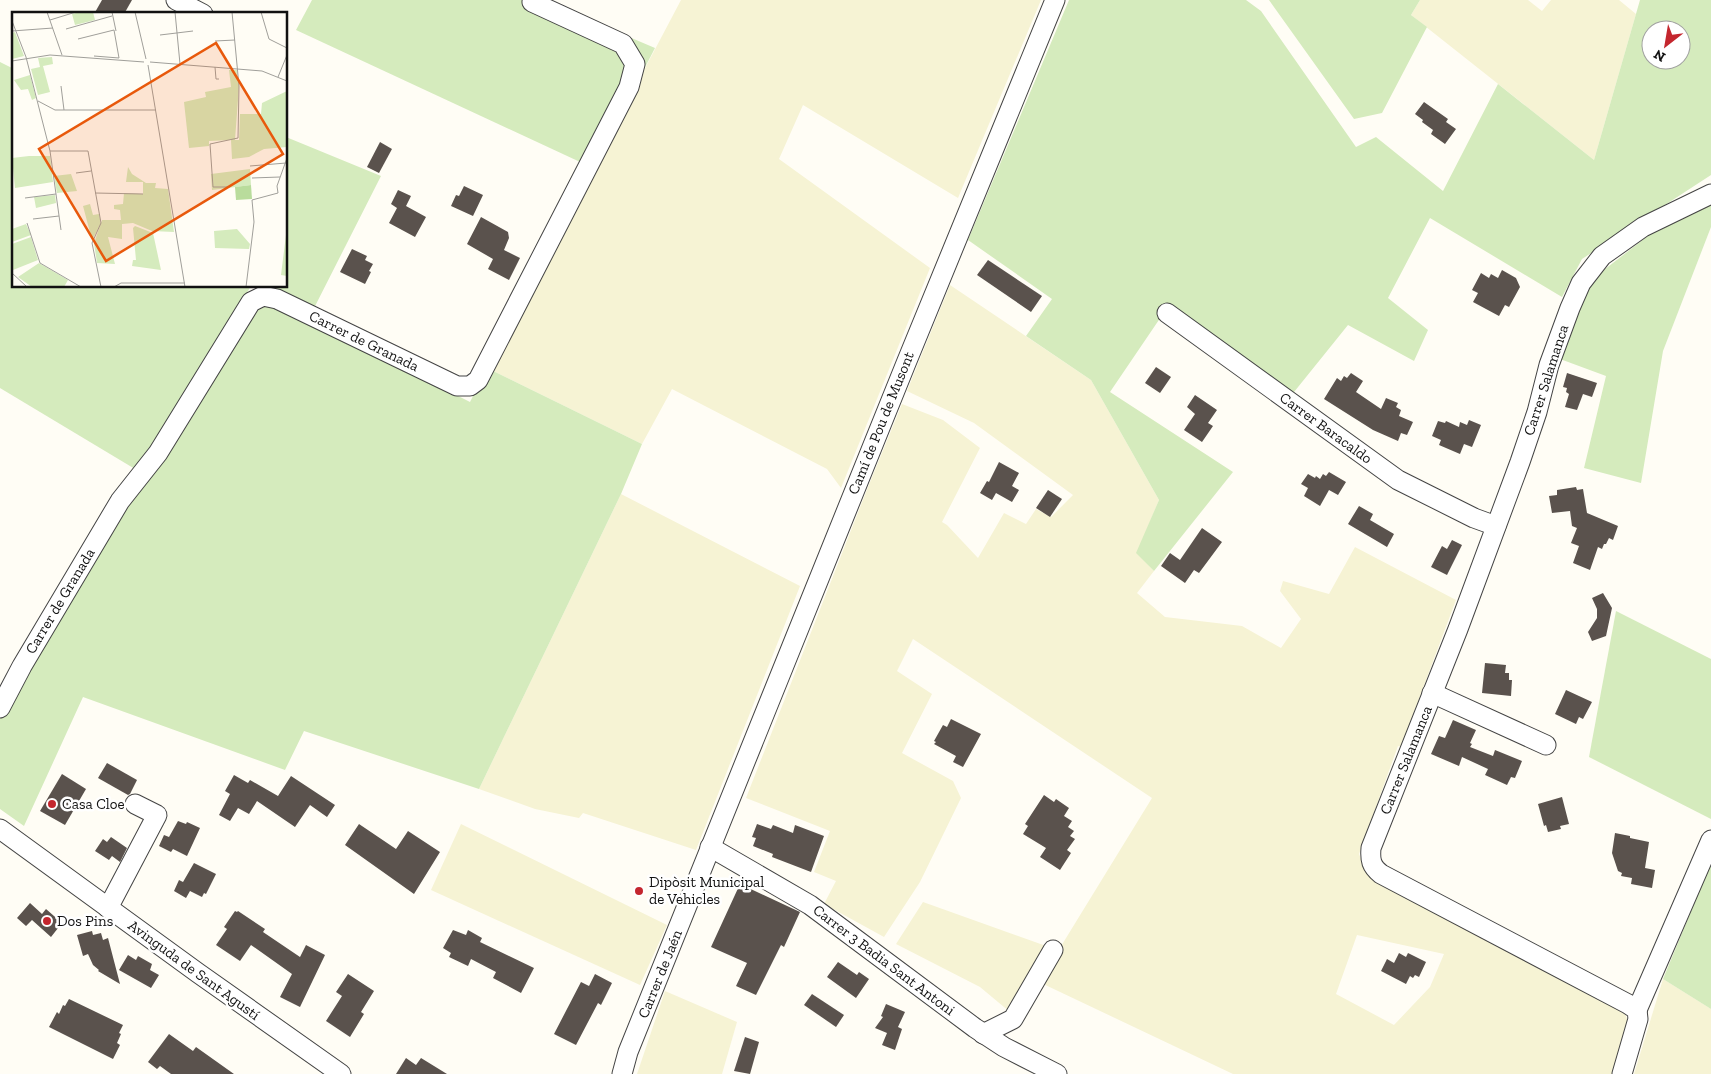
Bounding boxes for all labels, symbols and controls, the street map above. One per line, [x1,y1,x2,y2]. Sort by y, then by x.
inset map [12,12,288,288]
north arrow [1641,20,1691,70]
text: N [1650,46,1669,66]
street label: Carrer de Granada [306,307,422,375]
street label: Carrer Salamanca [1520,322,1572,438]
street label: Camí de Pou de Musont [844,349,918,497]
street label: Carrer Baracaldo [1276,388,1376,468]
street label: Carrer de Granada [21,545,99,657]
street label: Carrer Salamanca [1376,703,1436,817]
place label: Casa Cloe [62,795,125,813]
marker: Casa Cloe [46,798,58,810]
place label: Dipòsit Municipal de Vehicles [649,873,764,908]
marker: Dipòsit Municipal de Vehicles [633,885,645,897]
street label: Carrer 3 Badia Sant Antoni [810,901,958,1019]
place label: Dos Pins [57,912,113,930]
marker: Dos Pins [41,915,53,927]
street label: Avinguda de Sant Agustí [125,916,263,1024]
street label: Carrer de Jaén [634,927,686,1021]

